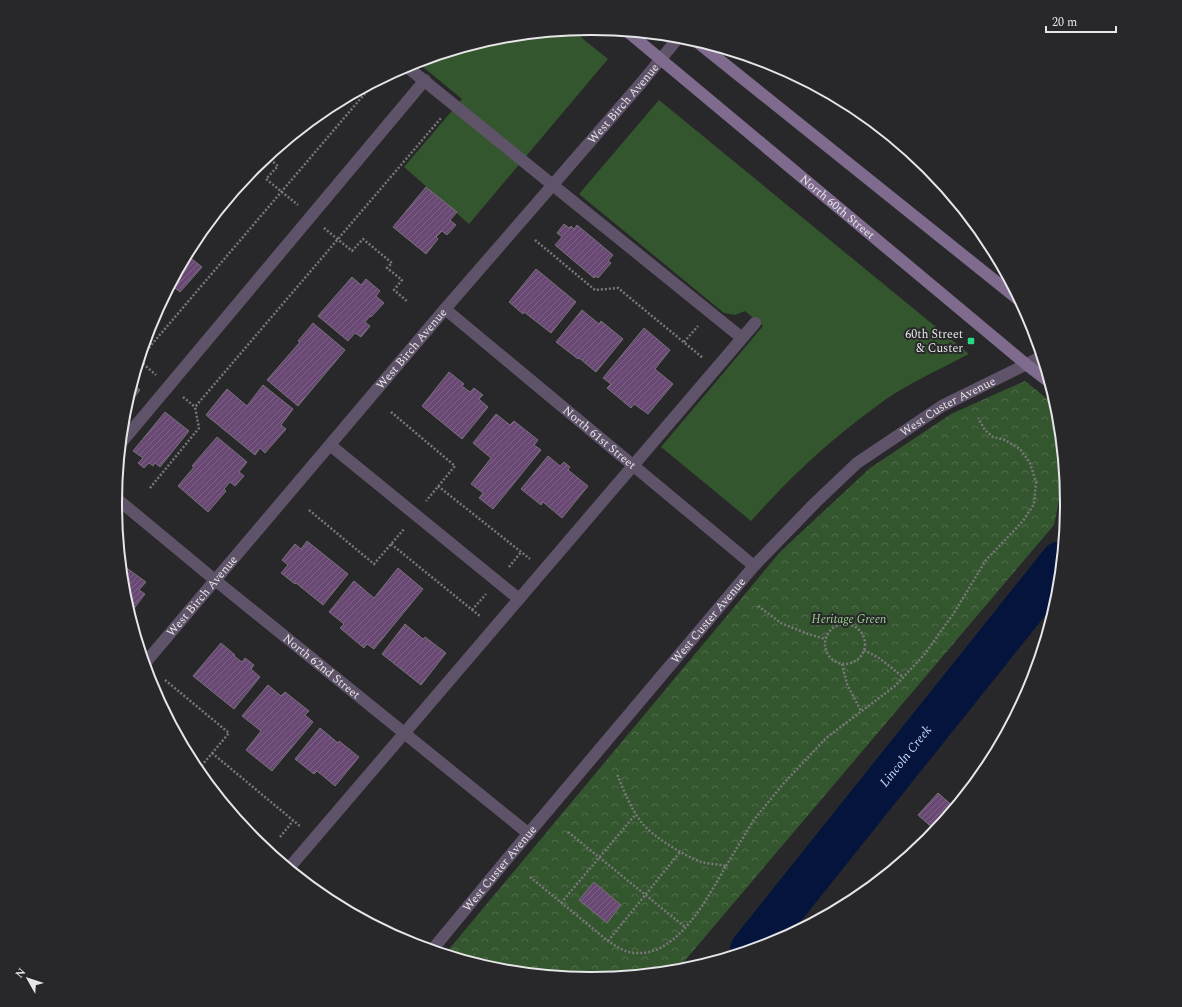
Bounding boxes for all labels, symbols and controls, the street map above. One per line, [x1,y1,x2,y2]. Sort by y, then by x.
scale bar [1046,8,1116,34]
text: 20 m [1052,13,1077,32]
street label: West Birch Avenue [583,59,664,148]
street label: North 60th Street [796,170,879,244]
street label: West Birch Avenue [371,304,452,394]
place label: 60th Street & Custer [905,325,963,358]
marker: 60th Street & Custer [966,336,976,346]
street label: West Custer Avenue [896,371,999,441]
street label: North 61st Street [558,401,641,474]
street label: West Birch Avenue [162,551,242,641]
street label: West Custer Avenue [666,573,750,668]
park label: Heritage Green [812,610,887,629]
street label: North 62nd Street [279,629,365,704]
water label: Lincoln Creek [875,721,937,791]
street label: West Custer Avenue [458,821,541,916]
north arrow [8,959,48,999]
text: N [11,964,30,982]

